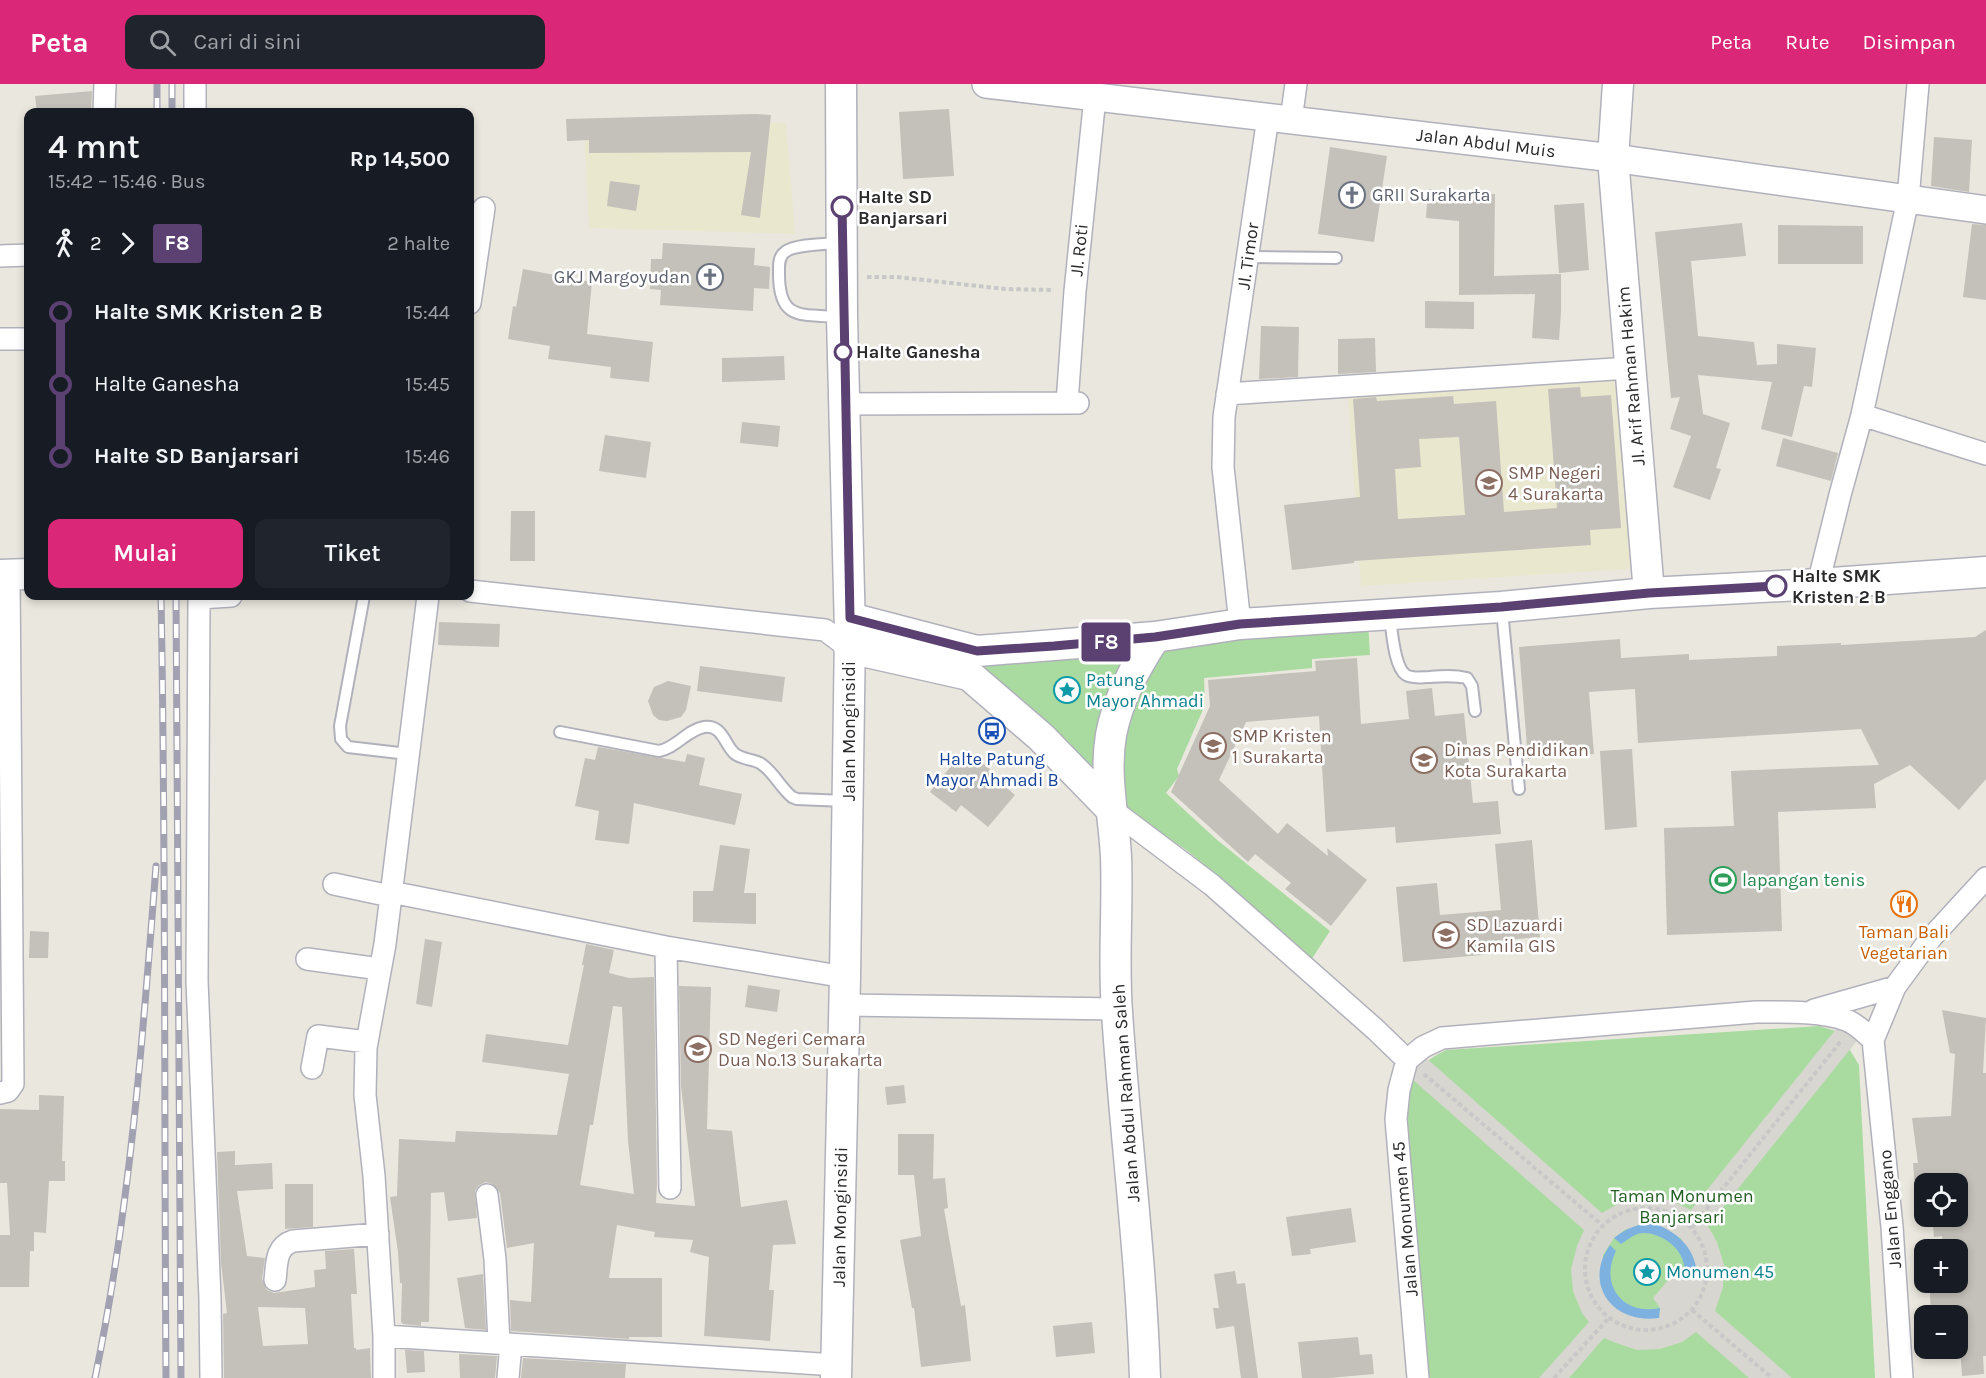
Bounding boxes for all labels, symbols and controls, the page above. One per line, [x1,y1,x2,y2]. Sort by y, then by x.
search box [125,15,545,69]
text: Peta [30,26,89,59]
icon: search [146,26,179,59]
text: Cari di sini [194,29,302,55]
text: Peta [1710,30,1752,54]
text: Rute [1785,30,1829,54]
text: Disimpan [1862,30,1956,54]
street label: Jalan Abdul Muis [1415,124,1557,162]
text: 4 mnt [48,128,140,166]
text: Rp 14,500 [350,146,450,172]
text: 15:42 – 15:46 · Bus [48,170,205,193]
church icon: GRII Surakarta [1337,180,1367,210]
place label: GRII Surakarta [1372,184,1490,206]
place label: Halte SD Banjarsari [858,186,948,229]
marker: Halte SD Banjarsari [831,196,853,218]
street label: Jl. Timor [1232,221,1264,291]
street label: Jl. Roti [1065,223,1093,277]
icon: walk [48,227,81,260]
icon: forward [111,227,144,260]
text: F8 [165,231,190,255]
text: 2 [90,232,102,255]
text: 2 halte [387,232,450,255]
church icon: GKJ Margoyudan [695,262,725,292]
place label: GKJ Margoyudan [554,266,690,288]
street label: Jl. Arif Rahman Hakim [1612,285,1650,467]
text: Halte SMK Kristen 2 B [94,299,323,325]
text: 15:44 [405,301,450,324]
place label: Halte Ganesha [856,341,981,363]
marker: Halte Ganesha [834,343,852,361]
text: Halte Ganesha [94,371,240,397]
text: 15:45 [405,373,450,396]
text: Halte SD Banjarsari [94,443,300,469]
text: 15:46 [405,445,450,468]
place label: SMP Negeri 4 Surakarta [1508,462,1604,505]
school or university icon: SMP Negeri 4 Surakarta [1474,468,1504,498]
button: Mulai [48,519,243,588]
button: Tiket [255,519,450,588]
place label: Halte SMK Kristen 2 B [1792,565,1886,608]
marker: Halte SMK Kristen 2 B [1765,575,1787,597]
line badge: F8 [1079,622,1133,662]
text: F8 [1093,630,1119,654]
street label: Jalan Monginsidi [838,661,860,801]
place label: Patung Mayor Ahmadi [1086,669,1204,712]
place icon: Patung Mayor Ahmadi [1052,675,1082,705]
bus stop icon: Halte Patung Mayor Ahmadi B [977,716,1007,746]
place label: SMP Kristen 1 Surakarta [1232,725,1332,768]
school or university icon: SMP Kristen 1 Surakarta [1198,731,1228,761]
place label: Dinas Pendidikan Kota Surakarta [1444,739,1589,782]
school or university icon: Dinas Pendidikan Kota Surakarta [1409,745,1439,775]
place label: Halte Patung Mayor Ahmadi B [925,748,1059,791]
sports icon: lapangan tenis [1708,865,1738,895]
place label: lapangan tenis [1742,869,1865,891]
restaurant icon: Taman Bali Vegetarian [1889,889,1919,919]
place label: SD Lazuardi Kamila GIS [1466,914,1563,957]
school or university icon: SD Lazuardi Kamila GIS [1431,920,1461,950]
place label: Taman Bali Vegetarian [1859,921,1949,964]
street label: Jalan Abdul Rahman Saleh [1107,983,1145,1203]
place label: SD Negeri Cemara Dua No.13 Surakarta [718,1028,883,1071]
school or university icon: SD Negeri Cemara Dua No.13 Surakarta [683,1034,713,1064]
street label: Jalan Monumen 45 [1387,1141,1423,1297]
street label: Jalan Monginsidi [828,1147,852,1287]
street label: Jalan Enggano [1874,1149,1906,1269]
map controls [1914,1173,1968,1359]
button: locate [1914,1173,1968,1227]
park label: Taman Monumen Banjarsari [1610,1185,1754,1228]
button: + [1914,1239,1968,1293]
place icon: Monumen 45 [1632,1257,1662,1287]
place label: Monumen 45 [1666,1261,1774,1283]
button: − [1914,1305,1968,1359]

